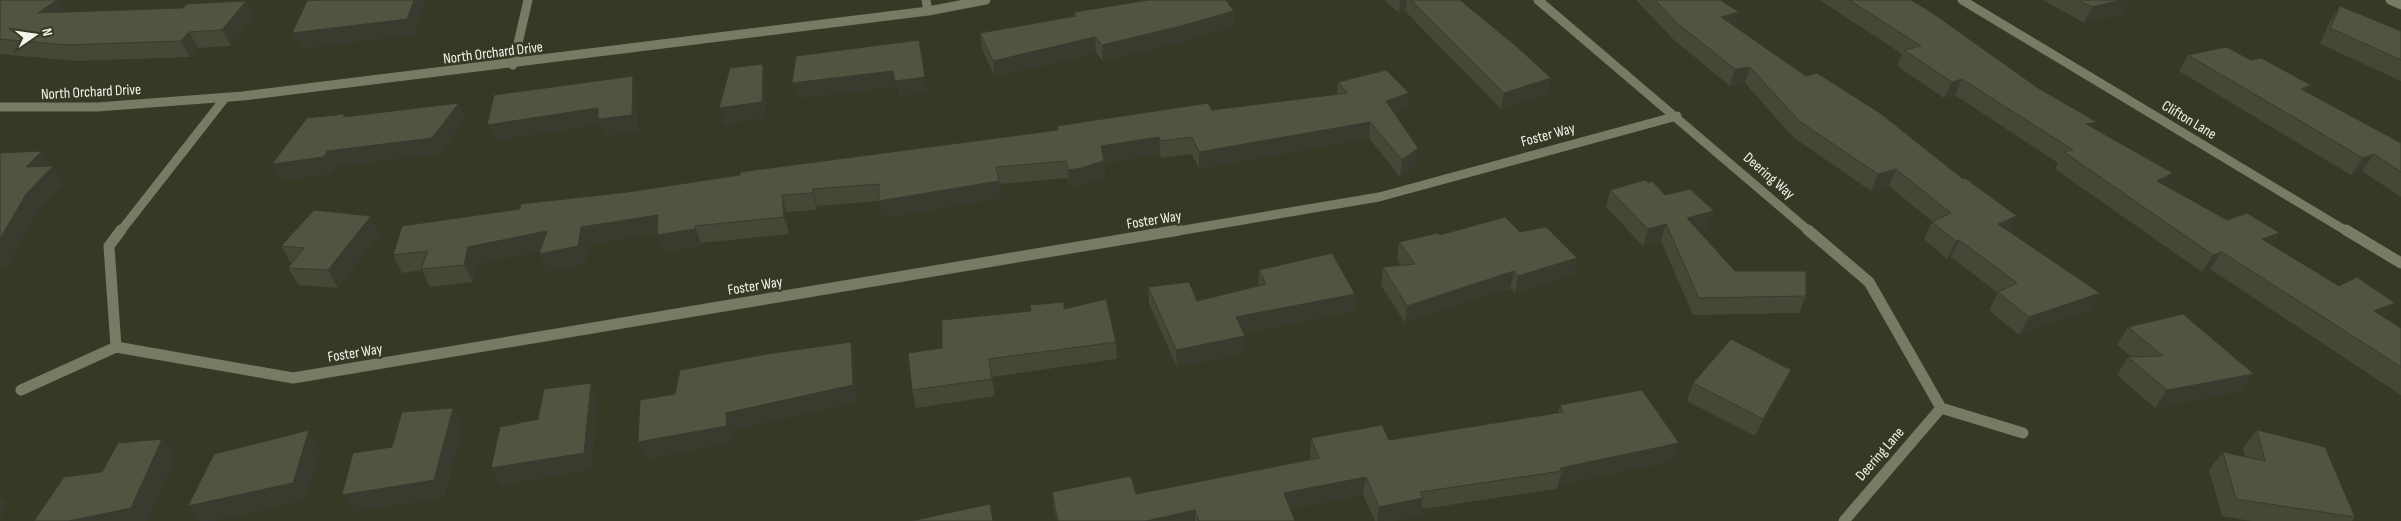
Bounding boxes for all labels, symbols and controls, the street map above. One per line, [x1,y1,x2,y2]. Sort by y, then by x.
north arrow [10,10,60,60]
text: N [38,27,56,38]
street label: North Orchard Drive [442,37,544,69]
street label: North Orchard Drive [40,80,142,104]
street label: Clifton Lane [2158,96,2220,144]
street label: Foster Way [1519,119,1577,151]
street label: Deering Way [1739,148,1799,204]
street label: Foster Way [1125,206,1183,234]
street label: Foster Way [726,272,784,300]
street label: Foster Way [326,339,384,367]
street label: Deering Lane [1851,423,1909,485]

